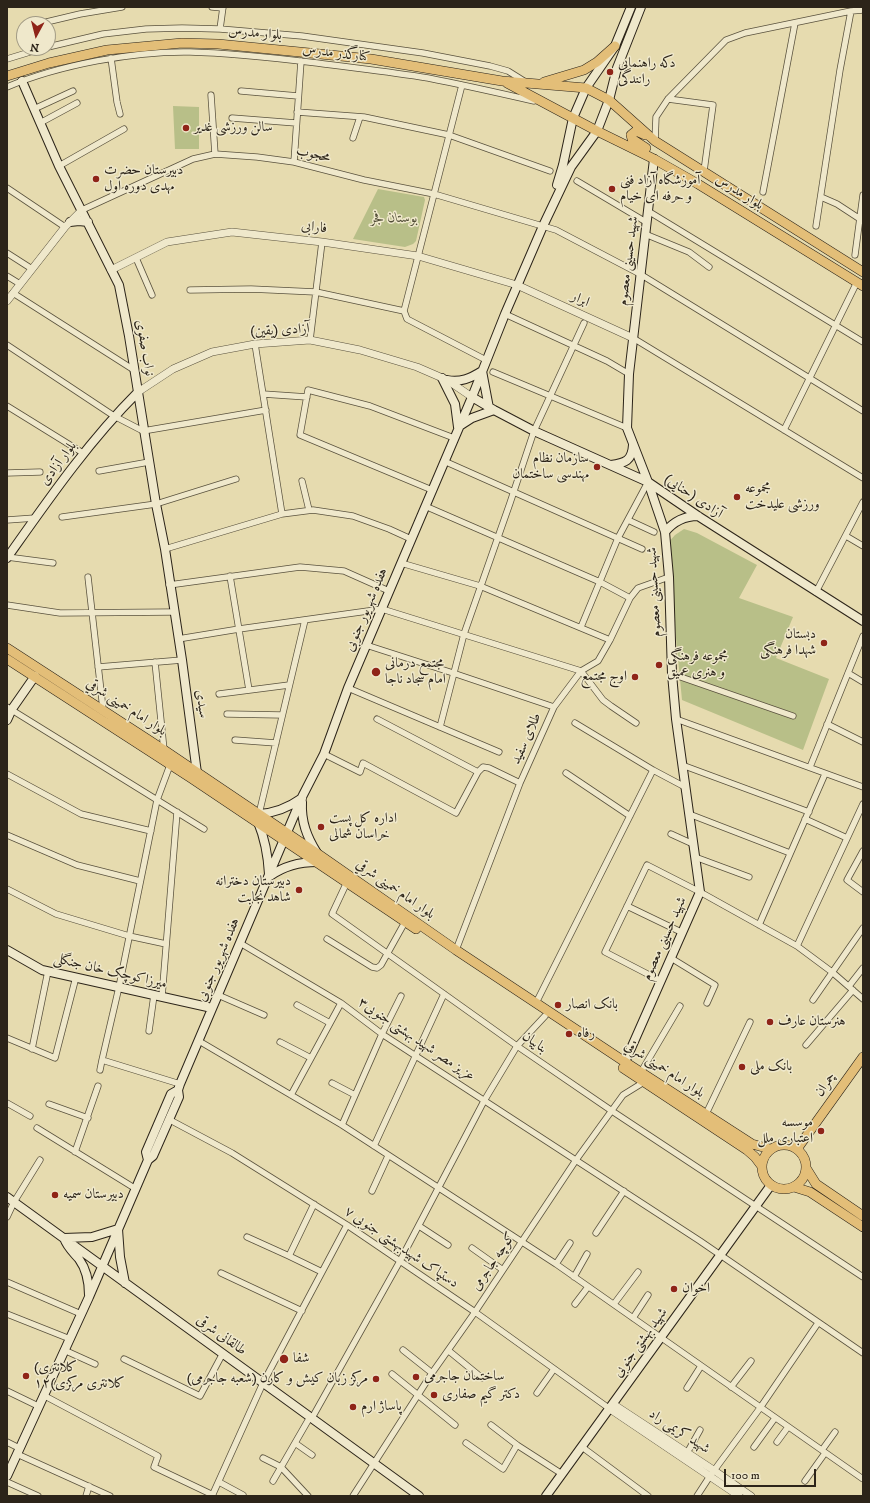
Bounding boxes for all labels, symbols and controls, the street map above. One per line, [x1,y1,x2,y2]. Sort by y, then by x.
north arrow [16,16,56,56]
street label: بلوار مدرس [227,23,283,45]
text: N [29,39,40,54]
street label: کنارگذر مدرس [301,42,371,66]
place label: دکه راهنمایی رانندگی [618,56,676,88]
marker: دکه راهنمایی رانندگی [605,67,615,77]
place label: سالن ورزشی غدیر [194,120,273,136]
marker: سالن ورزشی غدیر [181,123,191,133]
street label: محجوب [294,143,332,167]
place label: دبیرستان حضرت مهدی دوره اول [104,163,183,196]
street label: بلوار مدرس [712,172,766,214]
place label: آموزشگاه آزاد فنی و حرفه ای خیام [620,173,700,206]
marker: دبیرستان حضرت مهدی دوره اول [91,174,101,184]
marker: آموزشگاه آزاد فنی و حرفه ای خیام [607,184,617,194]
park label: بوستان فجر [370,211,418,227]
street label: شهید حسینی معصوم [615,215,643,307]
street label: فارابی [300,218,328,238]
street label: ابرار [568,289,592,311]
street label: نواب صفوی [131,318,157,378]
street label: آزادی (یقین) [250,321,310,341]
street label: بلوار آزادی [37,439,81,489]
place label: سازمان نظام مهندسی ساختمان [512,451,589,484]
marker: سازمان نظام مهندسی ساختمان [592,462,602,472]
street label: آزادی (حنایی) [661,471,725,523]
place label: مجموعه ورزشی علیدخت [745,481,820,514]
marker: مجموعه ورزشی علیدخت [732,492,742,502]
street label: شهید حسینی معصوم [644,547,666,637]
street label: هفده شهریور جنوبی [342,566,392,654]
place label: دبستان شهدا فرهنگی [760,627,816,660]
marker: دبستان شهدا فرهنگی [819,638,829,648]
place label: مجموعه فرهنگی و هنری عمیق [667,649,728,682]
place label: مجتمع درمانی امام سجاد ناجا [385,656,446,688]
marker: مجموعه فرهنگی و هنری عمیق [654,660,664,670]
marker: مجتمع درمانی امام سجاد ناجا [370,666,382,678]
place label: اوج مجتمع [581,669,627,685]
marker: اوج مجتمع [630,672,640,682]
street label: بلوار امام خمینی شرقي [83,676,169,740]
street label: سیدی [191,689,211,719]
street label: طلای سفید [508,711,546,767]
place label: اداره کل پست خراسان شمالی [329,811,397,844]
marker: اداره کل پست خراسان شمالی [316,822,326,832]
street label: بلوار امام خمینی شرقي [352,857,438,923]
place label: دبیرستان دخترانه شاهد نجابت [215,874,291,906]
marker: دبیرستان دخترانه شاهد نجابت [294,885,304,895]
street label: شهید حسینی معصوم [639,895,691,983]
street label: هفده شهریور جنوبی [194,916,244,1004]
street label: میرزاکوچک خان جنگلی [52,951,168,993]
street label: عزیز مصر شهید بهشتی جنوبی۳ [354,995,478,1085]
place label: بانک انصار [566,997,618,1013]
marker: بانک انصار [553,1000,563,1010]
place label: هنرستان عارف [778,1014,846,1030]
marker: هنرستان عارف [765,1017,775,1027]
place label: رفاه [577,1026,595,1042]
street label: بناییان [518,1028,550,1058]
marker: رفاه [564,1029,574,1039]
street label: بلوار امام خمینی شرقي [621,1038,707,1102]
place label: بانک ملی [750,1059,792,1075]
marker: بانک ملی [737,1062,747,1072]
street label: چمران [812,1070,840,1100]
place label: موسسه اعتباری ملل [757,1115,813,1148]
marker: موسسه اعتباری ملل [816,1126,826,1136]
place label: دبیرستان سمیه [63,1187,124,1203]
marker: دبیرستان سمیه [50,1190,60,1200]
street label: دستپاک شهیدبهشتی جنوبی ۷ [341,1204,461,1292]
street label: کوچه جاجرمی [468,1230,520,1294]
place label: اخوان [682,1281,710,1297]
marker: اخوان [669,1284,679,1294]
street label: شهید بهشتی جنوبی [610,1305,672,1381]
street label: طالقانی شرقی [193,1312,249,1360]
place label: شفا [293,1351,309,1367]
marker: شفا [278,1353,290,1365]
place label: (کلانتری ۱۲(کلانتری مرکزی [34,1360,125,1392]
place label: ساختمان جاجرمی [424,1369,504,1385]
marker: (کلانتری ۱۲(کلانتری مرکزی [21,1371,31,1381]
place label: مرکز زبان کیش و کارن (شعبه جاجرمی) [187,1371,368,1387]
marker: ساختمان جاجرمی [411,1372,421,1382]
marker: مرکز زبان کیش و کارن (شعبه جاجرمی) [371,1374,381,1384]
place label: دکتر گیم صفاری [442,1387,520,1403]
marker: دکتر گیم صفاری [429,1390,439,1400]
place label: پاساژ ارم [361,1399,402,1415]
marker: پاساژ ارم [348,1402,358,1412]
street label: شهید کریمی راد [645,1406,713,1458]
scale bar [726,1461,818,1487]
text: 100 m [731,1468,760,1483]

